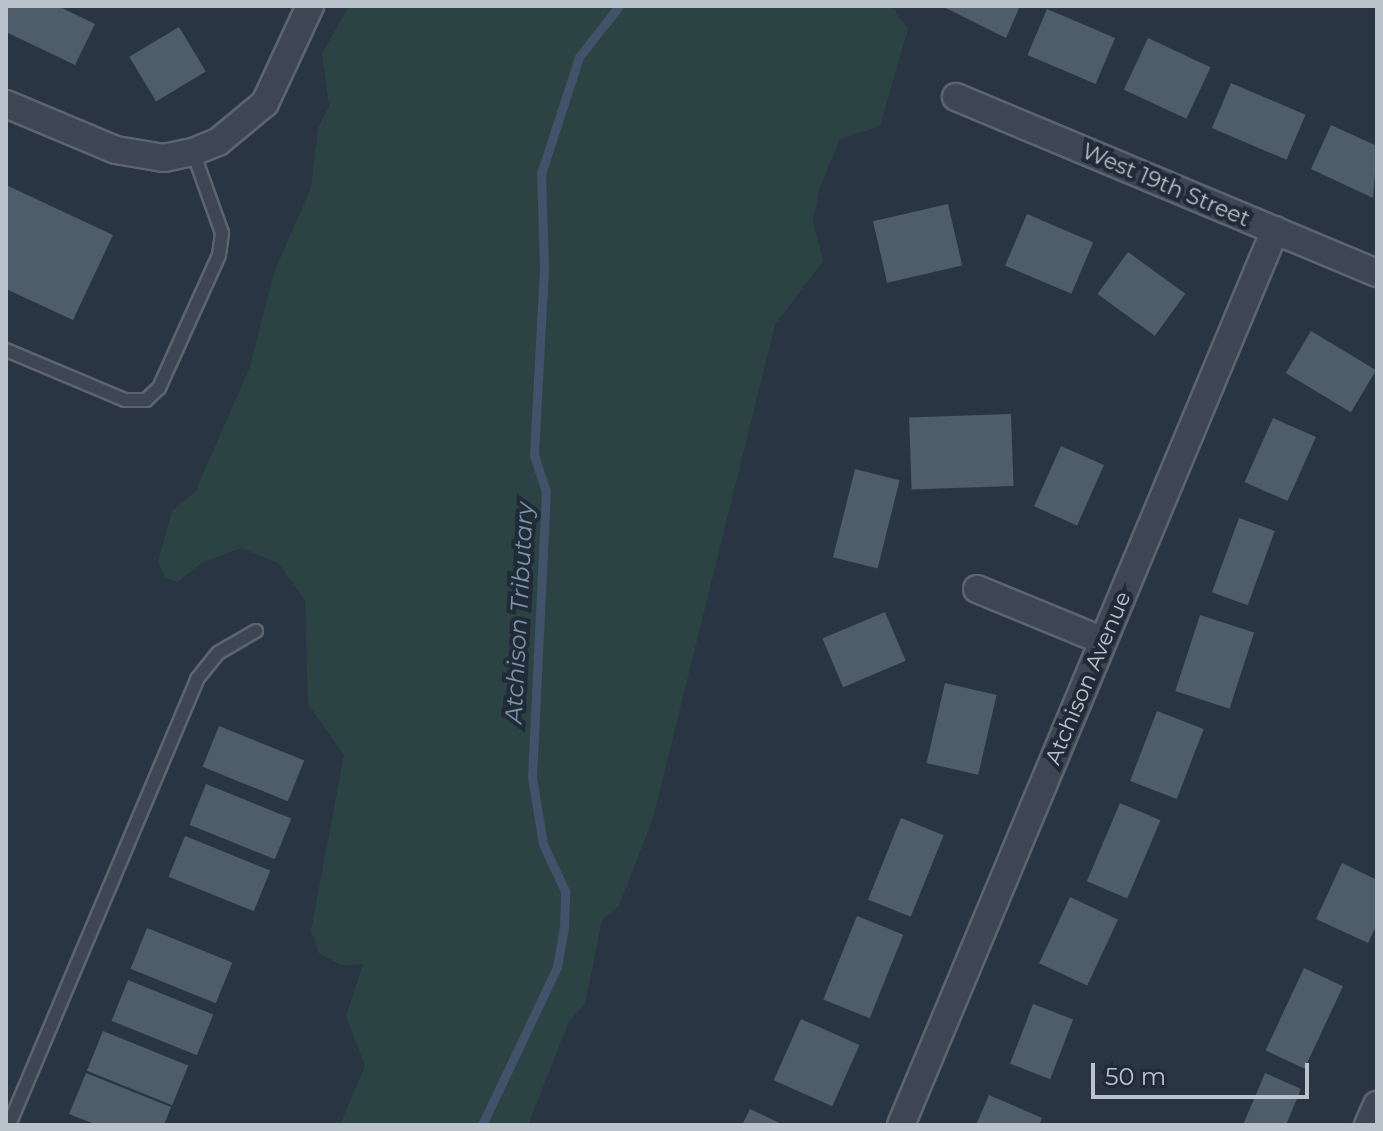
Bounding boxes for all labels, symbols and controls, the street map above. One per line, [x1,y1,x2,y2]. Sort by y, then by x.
street label: West 19th Street [1078,138,1254,232]
water label: Atchison Tributary [499,502,539,724]
street label: Atchison Avenue [1040,588,1136,768]
scale bar [1095,1047,1313,1097]
text: 50 m [1105,1062,1166,1091]

